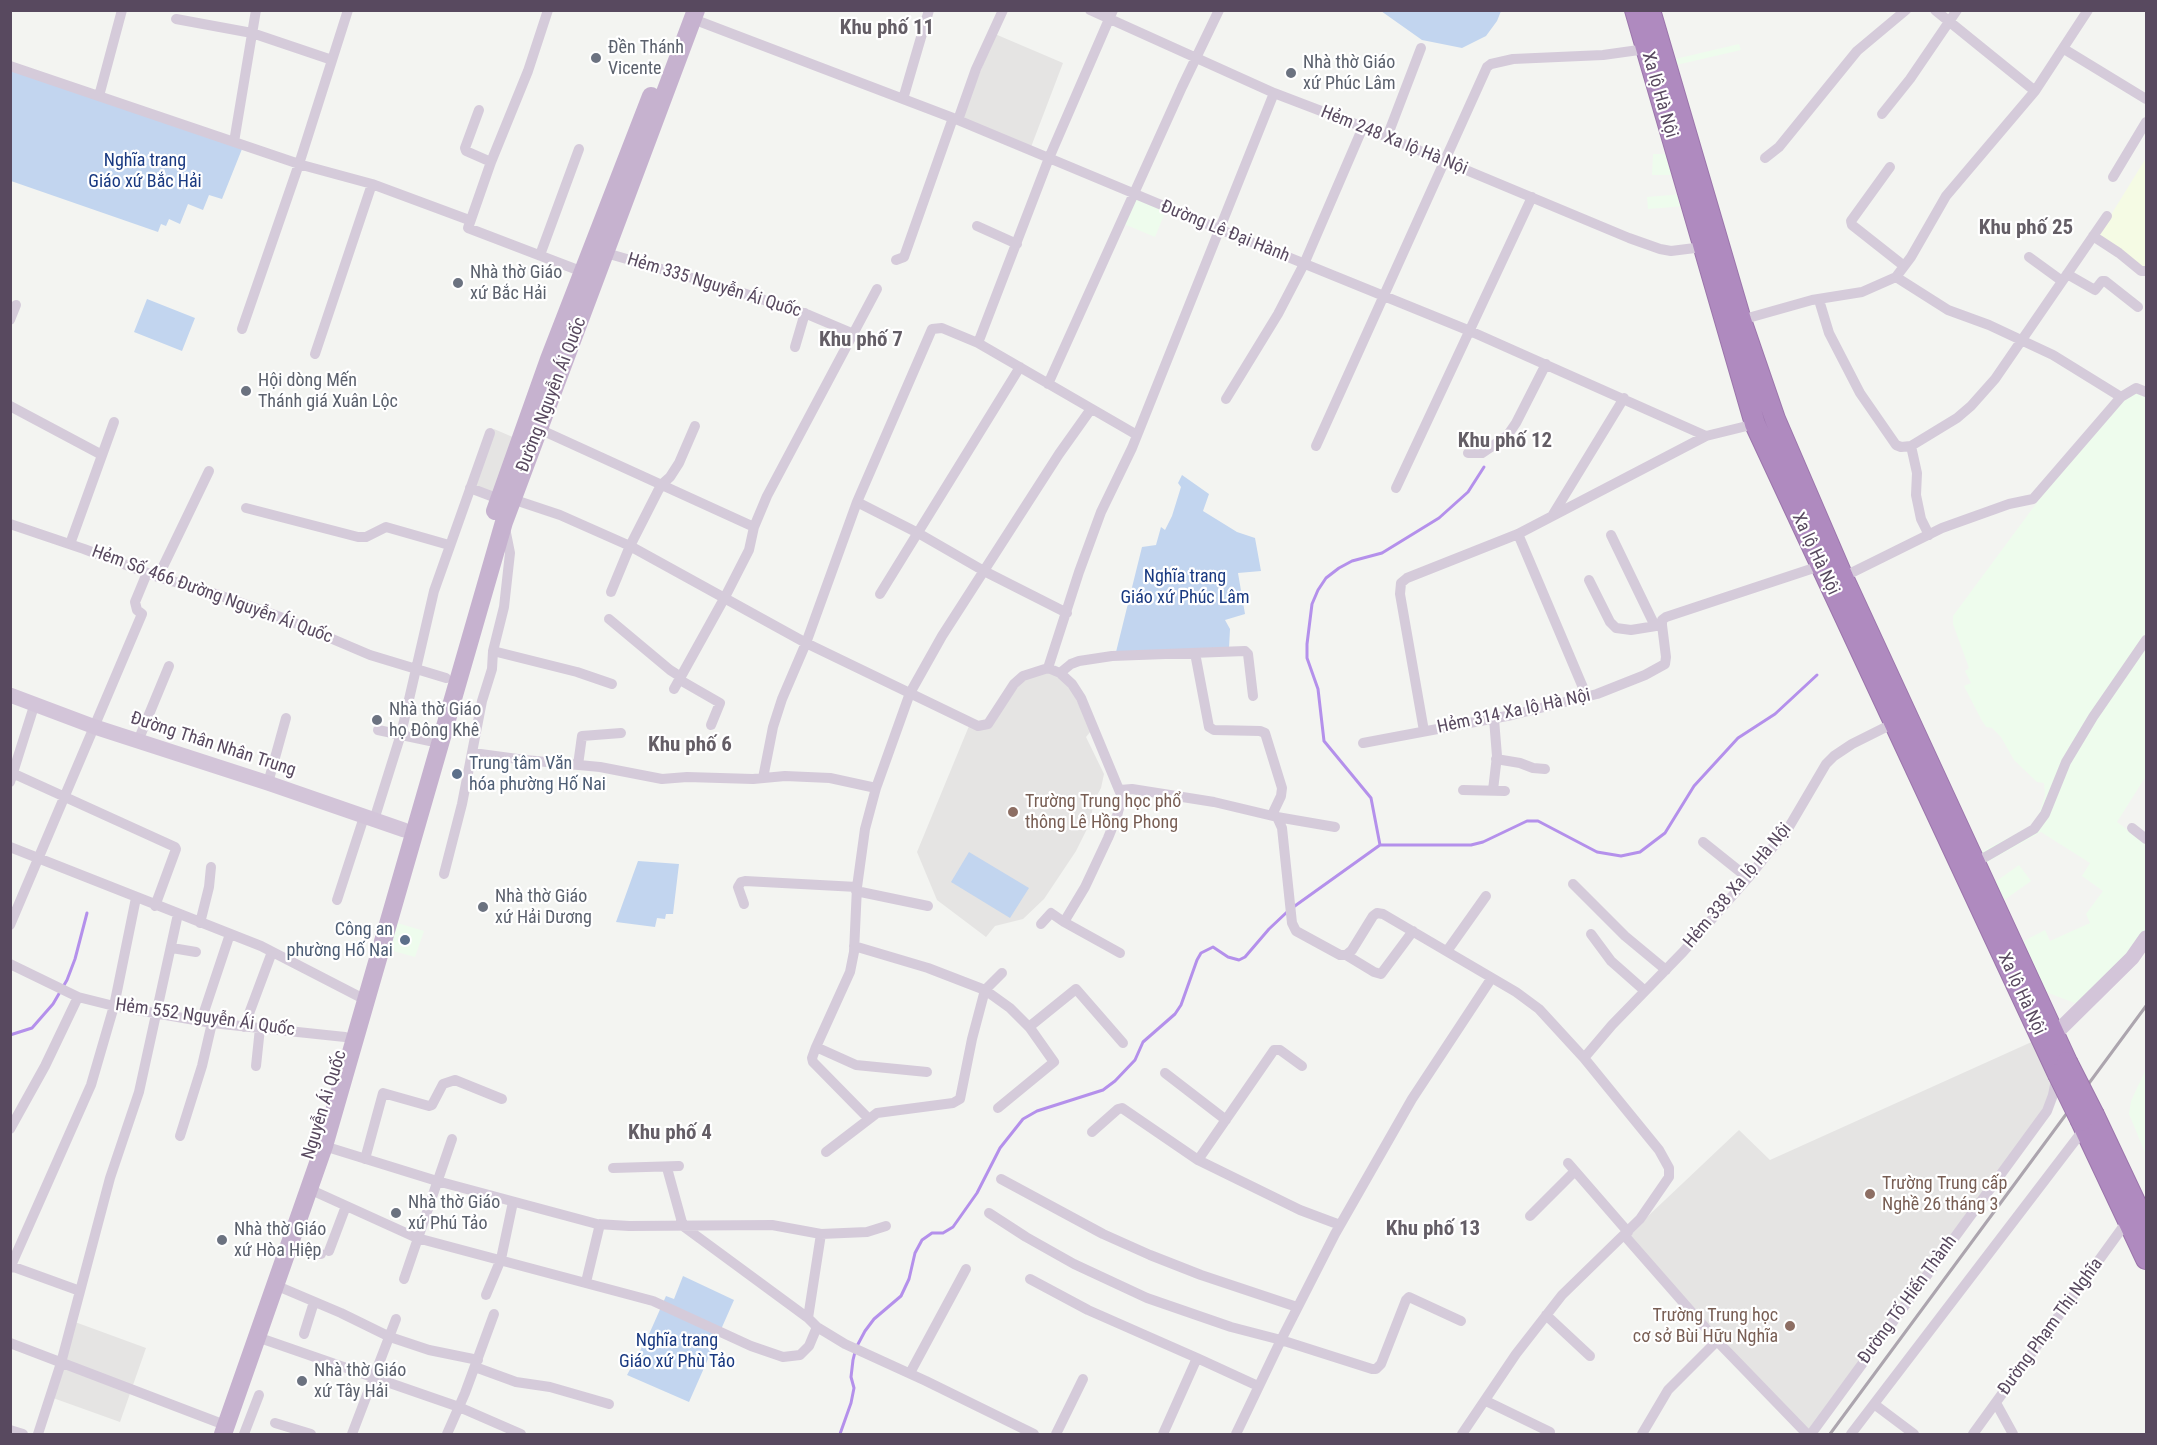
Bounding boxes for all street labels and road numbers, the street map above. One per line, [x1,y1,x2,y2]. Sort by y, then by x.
street label: Xa lộ Hà Nội [1636,50,1682,140]
street label: Hẻm 248 Xa lộ Hà Nội [1318,102,1470,180]
street label: Đường Lê Đại Hành [1157,196,1293,268]
street label: Hẻm 335 Nguyễn Ái Quốc [624,249,804,323]
street label: Đường Nguyễn Ái Quốc [513,315,591,475]
street label: Xa lộ Hà Nội [1787,509,1843,599]
street label: Hẻm Số 466 Đường Nguyễn Ái Quốc [89,541,335,649]
street label: Hẻm 314 Xa lộ Hà Nội [1435,685,1593,739]
street label: Đường Thân Nhân Trung [128,708,298,782]
street label: Hẻm 338 Xa lộ Hà Nội [1679,819,1797,953]
street label: Xa lộ Hà Nội [1993,949,2049,1039]
street label: Hẻm 552 Nguyễn Ái Quốc [114,995,296,1041]
street label: Nguyễn Ái Quốc [298,1048,352,1162]
street label: Đường Tố Hiến Thành [1854,1232,1962,1368]
street label: Đường Phạm Thị Nghĩa [1994,1254,2108,1400]

